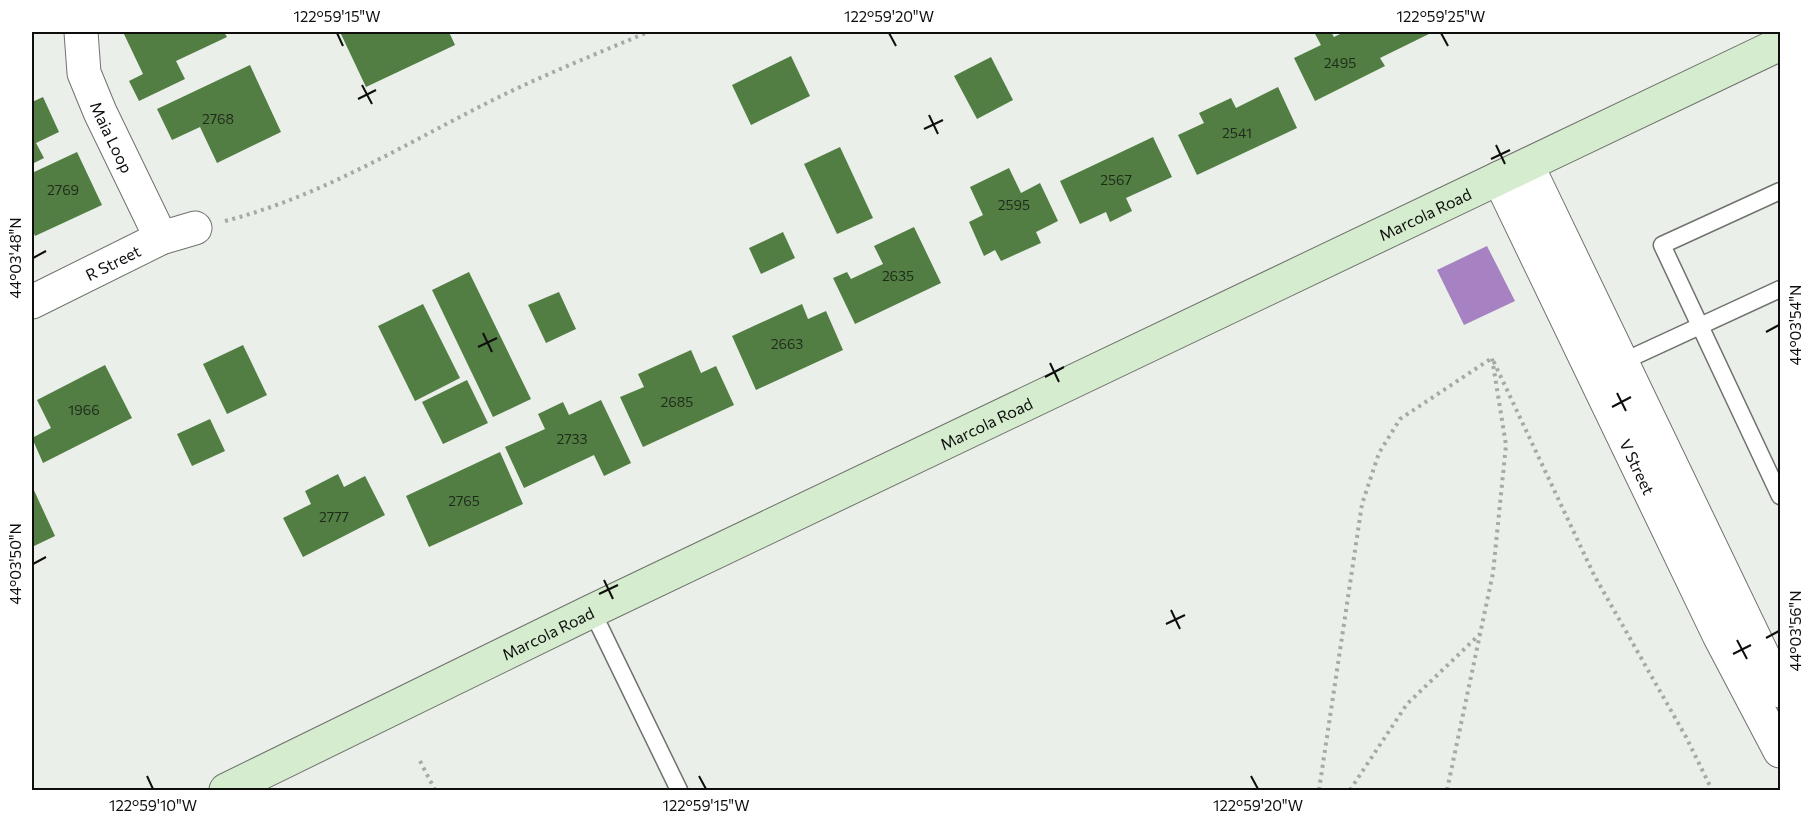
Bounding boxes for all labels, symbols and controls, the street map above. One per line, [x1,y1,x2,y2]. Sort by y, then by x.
text: 122°59'15"W [294,7,380,25]
text: 122°59'20"W [844,7,934,25]
text: 122°59'25"W [1397,7,1485,25]
house number: 2495 [1324,54,1356,71]
street label: Maia Loop [87,98,137,176]
house number: 2768 [202,110,234,127]
house number: 2541 [1222,124,1252,141]
house number: 2567 [1100,171,1132,188]
house number: 2769 [47,181,79,198]
street label: Marcola Road [1375,183,1474,244]
house number: 2595 [998,196,1030,213]
text: 44°03'48"N [6,217,24,299]
street label: R Street [82,240,144,284]
house number: 2635 [882,267,914,284]
text: 44°03'54"N [1786,285,1804,365]
house number: 2663 [771,335,803,352]
house number: 2685 [661,393,693,410]
street label: Marcola Road [937,393,1035,453]
house number: 1966 [68,401,100,418]
house number: 2733 [556,430,588,447]
street label: V Street [1616,435,1659,498]
house number: 2765 [448,492,480,509]
house number: 2777 [319,508,349,525]
text: 44°03'50"N [6,523,24,605]
text: 44°03'56"N [1786,591,1804,671]
street label: Marcola Road [498,602,597,663]
text: 122°59'10"W [109,796,197,814]
text: 122°59'15"W [663,796,749,814]
text: 122°59'20"W [1213,796,1303,814]

